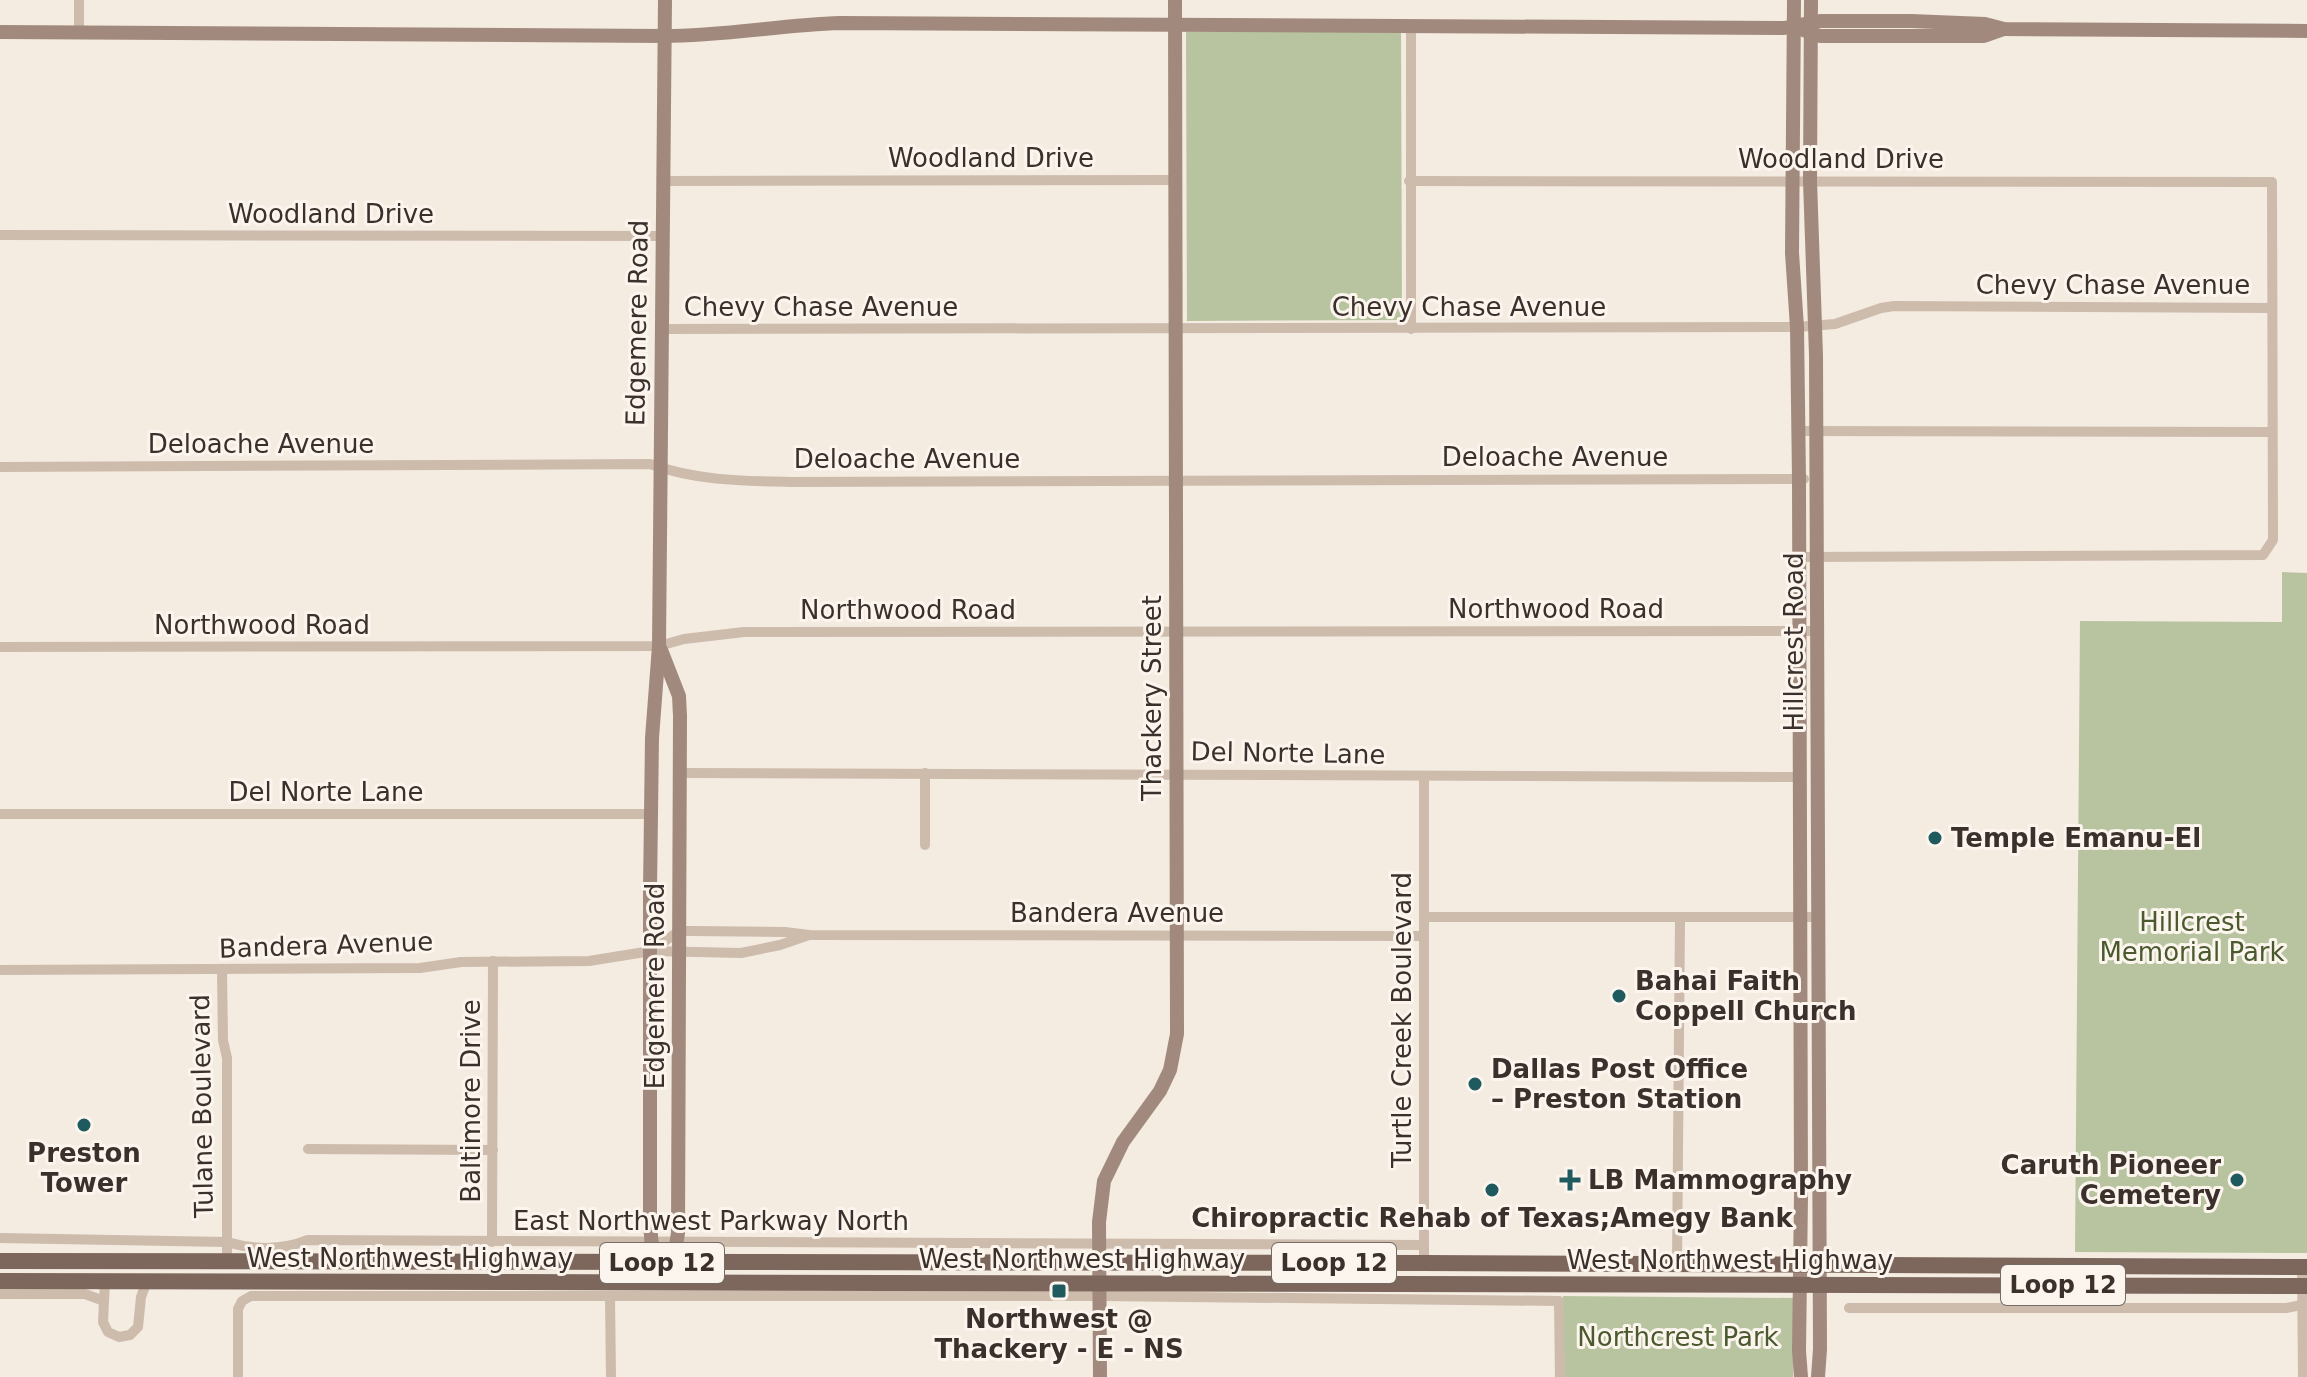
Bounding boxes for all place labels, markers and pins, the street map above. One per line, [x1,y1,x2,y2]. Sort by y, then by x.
place label: Temple Emanu-El [1951,823,2201,853]
marker: Temple Emanu-El [1926,829,1944,847]
place label: Bahai Faith Coppell Church [1635,966,1857,1026]
marker: Bahai Faith Coppell Church [1610,987,1628,1005]
place label: Dallas Post Office – Preston Station [1491,1054,1748,1114]
marker: Dallas Post Office – Preston Station [1466,1075,1484,1093]
marker: Preston Tower [75,1116,93,1134]
place label: Preston Tower [27,1138,141,1198]
place label: Caruth Pioneer Cemetery [2001,1150,2221,1210]
place label: LB Mammography [1588,1165,1852,1195]
marker: LB Mammography [1559,1169,1581,1191]
marker: Caruth Pioneer Cemetery [2228,1171,2246,1189]
marker: Chiropractic Rehab of Texas;Amegy Bank [1483,1181,1501,1199]
place label: Chiropractic Rehab of Texas;Amegy Bank [1191,1203,1794,1233]
marker: Northwest @ Thackery - E - NS [1050,1282,1068,1300]
place label: Northwest @ Thackery - E - NS [934,1304,1184,1364]

